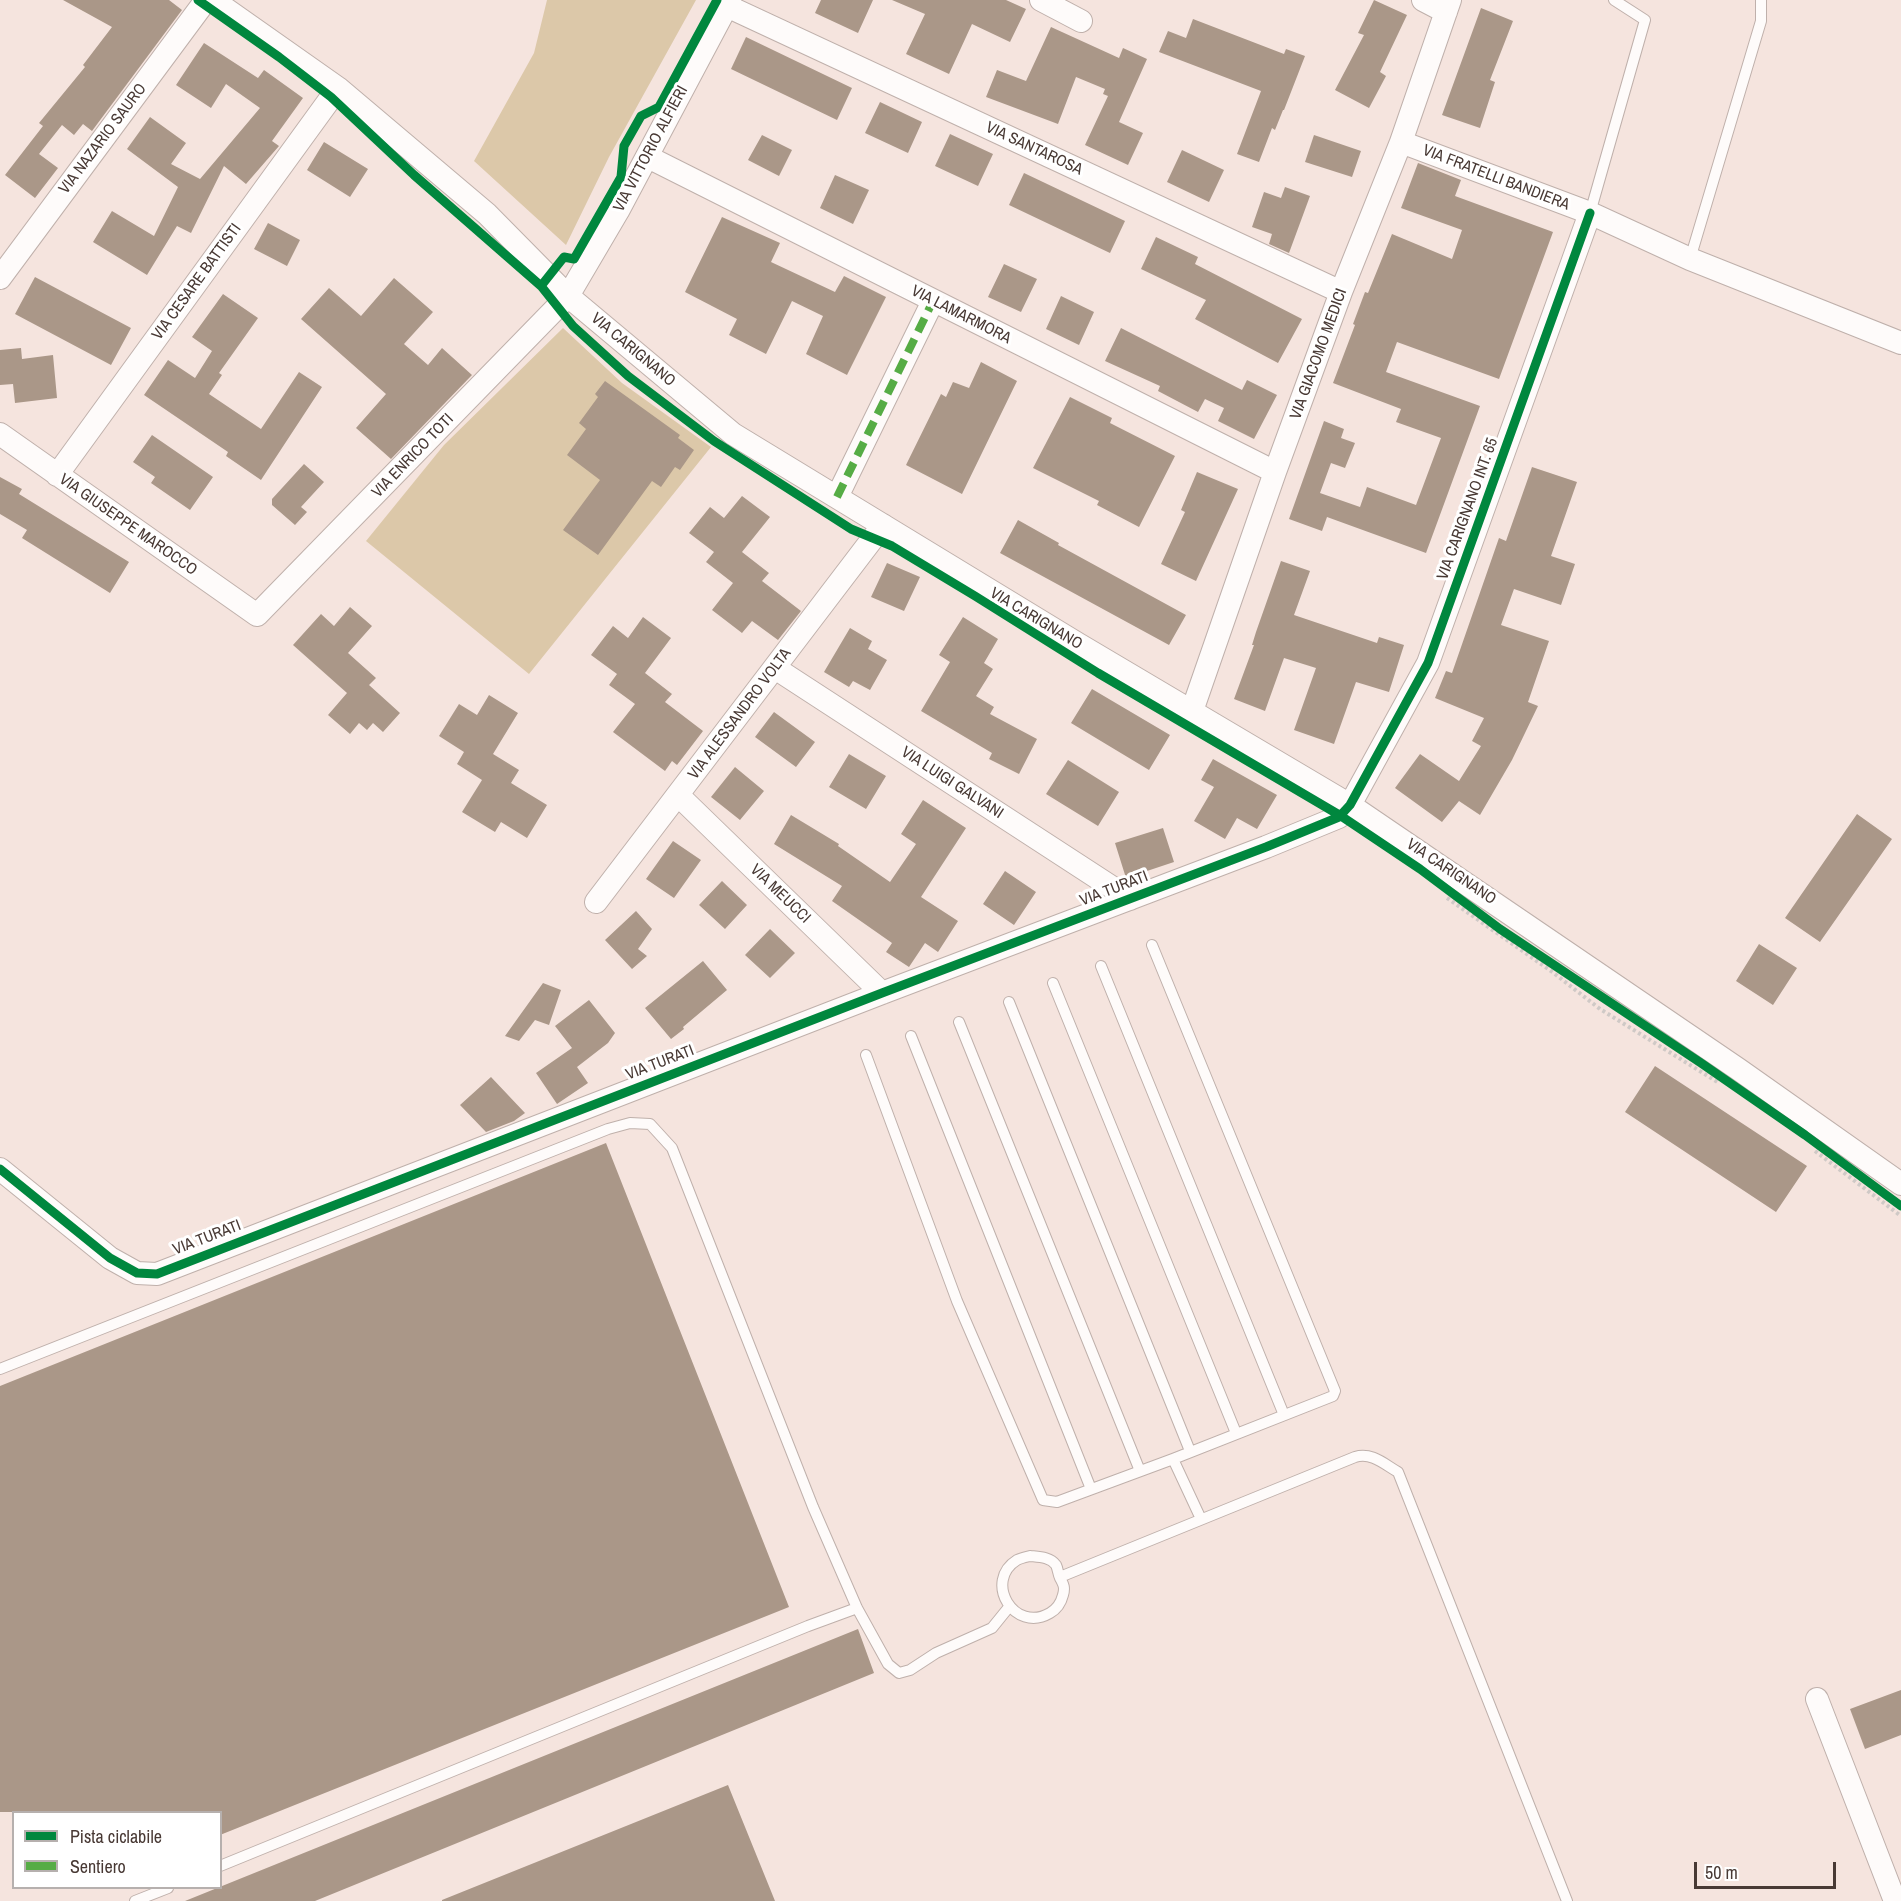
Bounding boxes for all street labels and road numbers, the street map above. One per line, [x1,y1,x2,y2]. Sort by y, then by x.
street label: VIA NAZARIO SAURO [55,80,151,198]
street label: VIA VITTORIO ALFIERI [610,83,692,215]
street label: VIA SANTAROSA [982,118,1086,180]
street label: VIA FRATELLI BANDIERA [1420,141,1572,215]
street label: VIA CESARE BATTISTI [148,220,246,344]
street label: VIA LAMARMORA [908,282,1014,348]
street label: VIA GIACOMO MEDICI [1286,286,1352,422]
street label: VIA CARIGNANO [587,309,679,391]
street label: VIA ENRICO TOTI [368,410,458,502]
street label: VIA CARIGNANO INT. 65 [1433,435,1503,583]
street label: VIA GIUSEPPE MAROCCO [55,470,201,580]
street label: VIA CARIGNANO [986,584,1086,654]
street label: VIA ALESSANDRO VOLTA [684,645,796,783]
street label: VIA LUIGI GALVANI [897,743,1007,823]
street label: VIA CARIGNANO [1402,835,1500,909]
street label: VIA MEUCCI [746,861,814,927]
street label: VIA TURATI [1077,867,1151,911]
street label: VIA TURATI [623,1041,697,1085]
street label: VIA TURATI [170,1216,244,1260]

